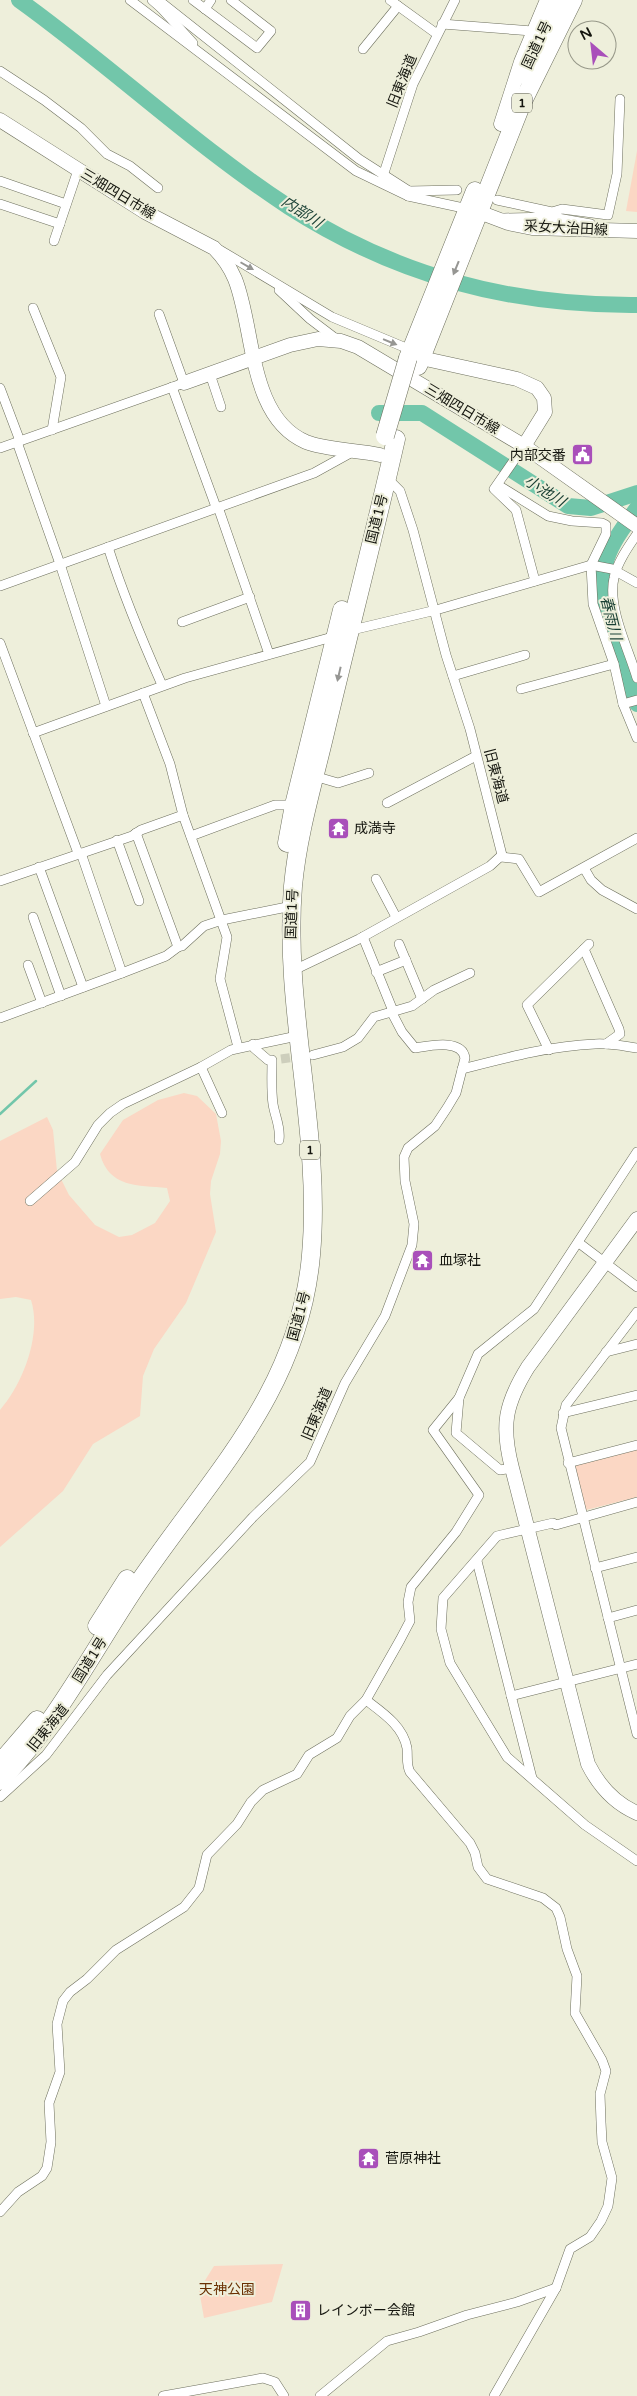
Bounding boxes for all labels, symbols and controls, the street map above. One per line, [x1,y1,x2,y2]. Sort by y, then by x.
street label: 国道1号 [519,18,555,72]
north arrow [567,20,617,70]
text: N [577,24,595,44]
street label: 旧東海道 [384,52,420,110]
road number: 1 [512,94,532,112]
street label: 三畑四日市線 [78,165,158,223]
water label: 内部川 [278,192,327,233]
street label: 采女大治田線 [524,217,608,239]
one-way arrow [240,261,253,270]
one-way arrow [452,261,460,276]
one-way arrow [383,338,397,346]
street label: 三畑四日市線 [422,380,502,438]
public building icon: 内部交番 [570,443,594,467]
place label: 内部交番 [510,447,566,464]
water label: 小池川 [521,471,571,512]
street label: 国道1号 [363,492,391,546]
water label: 春雨川 [597,594,626,644]
one-way arrow [335,666,343,681]
street label: 旧東海道 [481,747,511,805]
temple icon: 成満寺 [326,816,350,840]
place label: 成満寺 [354,820,396,837]
street label: 国道1号 [283,888,301,940]
road number: 1 [300,1140,320,1160]
temple icon: 血塚社 [411,1248,435,1272]
place label: 血塚社 [439,1252,481,1269]
street label: 国道1号 [284,1289,314,1343]
street label: 旧東海道 [298,1385,336,1443]
street label: 国道1号 [69,1634,111,1686]
street label: 旧東海道 [24,1701,72,1755]
temple icon: 菅原神社 [357,2146,381,2170]
place label: 菅原神社 [385,2150,441,2167]
park label: 天神公園 [199,2281,255,2298]
building icon: レインボー会館 [289,2298,313,2322]
place label: レインボー会館 [317,2302,415,2319]

